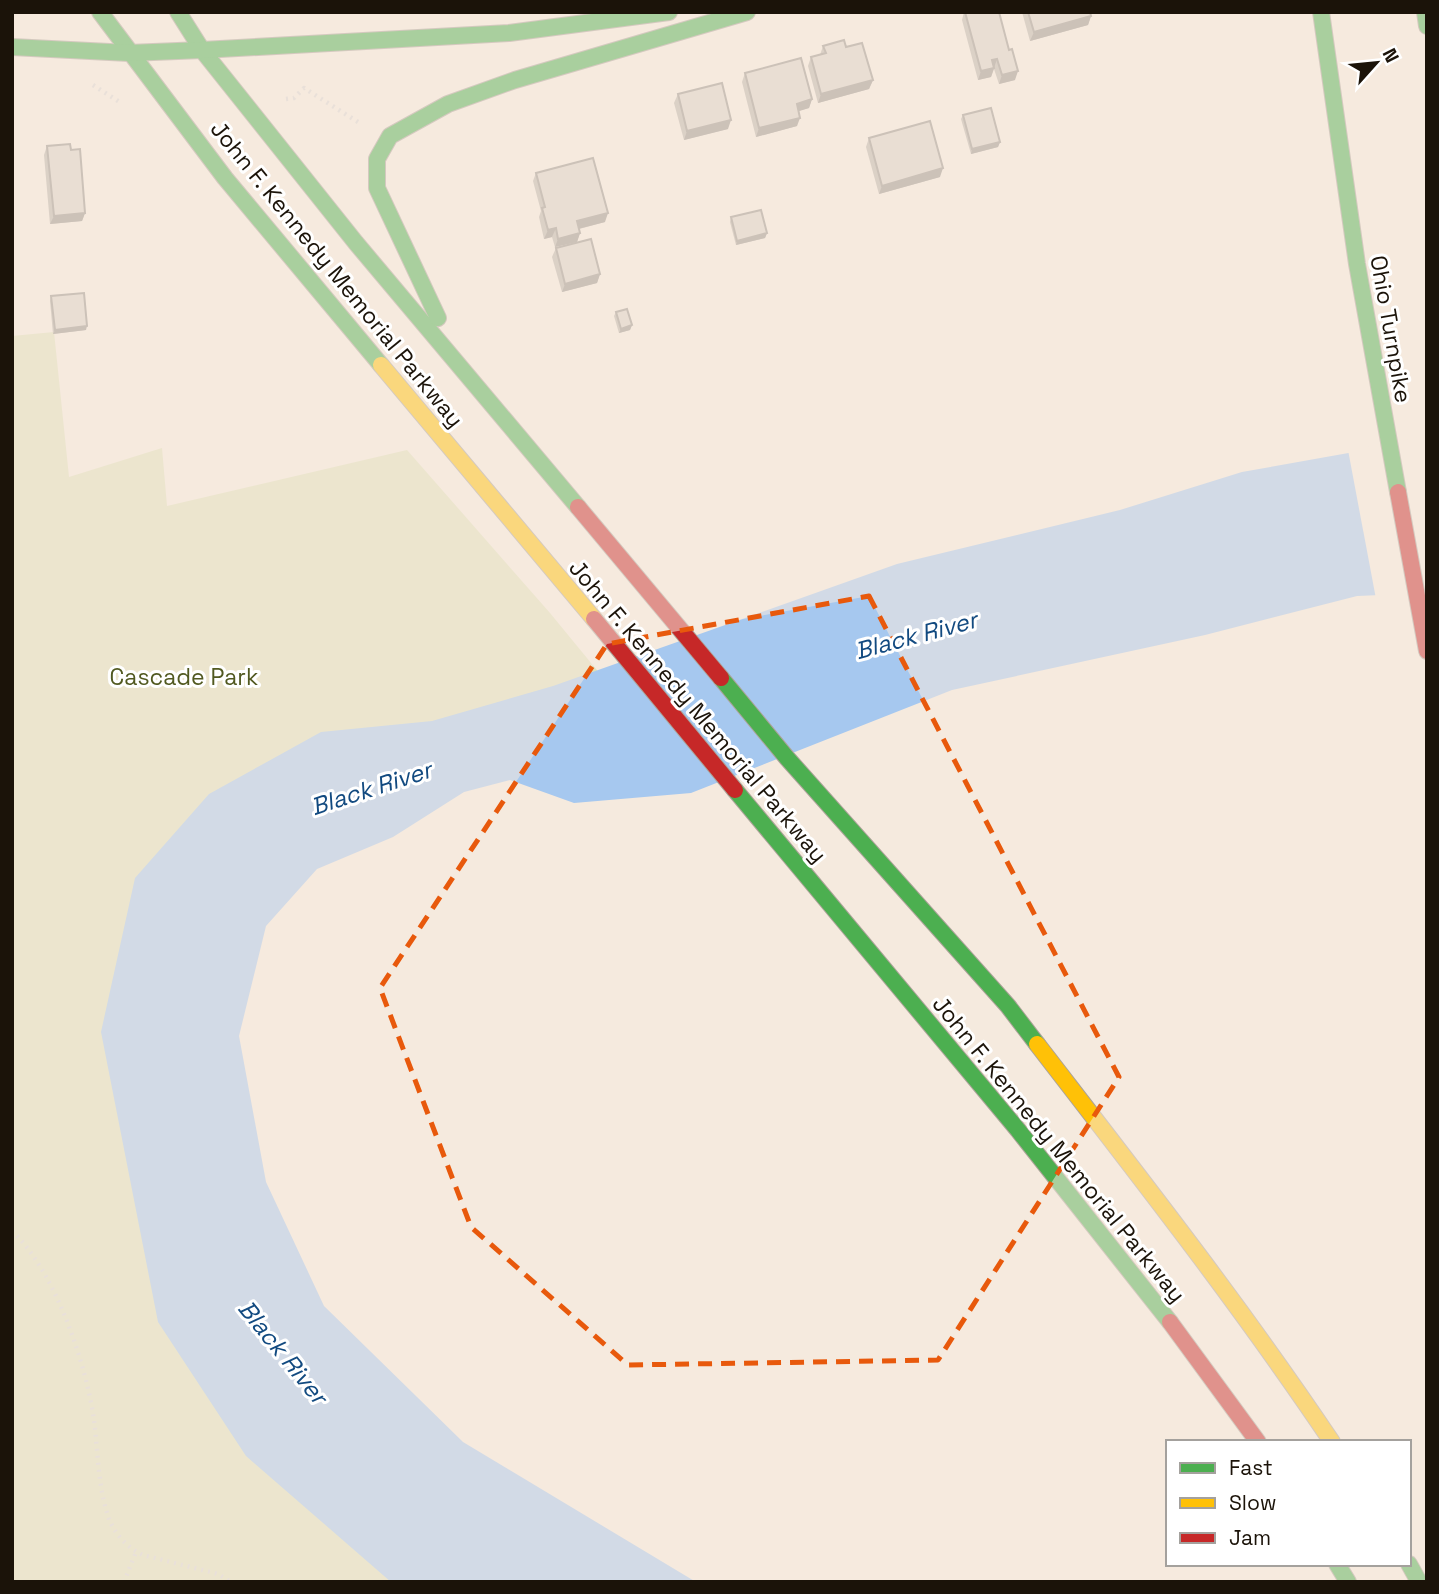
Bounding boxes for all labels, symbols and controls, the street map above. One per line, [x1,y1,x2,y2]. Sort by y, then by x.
north arrow [1341,28,1411,98]
text: N [1377,44,1405,67]
street label: John F. Kennedy Memorial Parkway [204,114,470,434]
street label: Ohio Turnpike [1363,253,1419,405]
street label: John F. Kennedy Memorial Parkway [562,553,834,869]
water label: Black River [851,603,983,666]
park label: Cascade Park [110,662,258,692]
water label: Black River [307,753,438,822]
street label: John F. Kennedy Memorial Parkway [926,989,1192,1309]
water label: Black River [231,1294,336,1413]
legend [1166,1440,1411,1566]
text: Fast [1229,1454,1273,1481]
text: Slow [1229,1489,1277,1516]
text: Jam [1229,1524,1271,1551]

